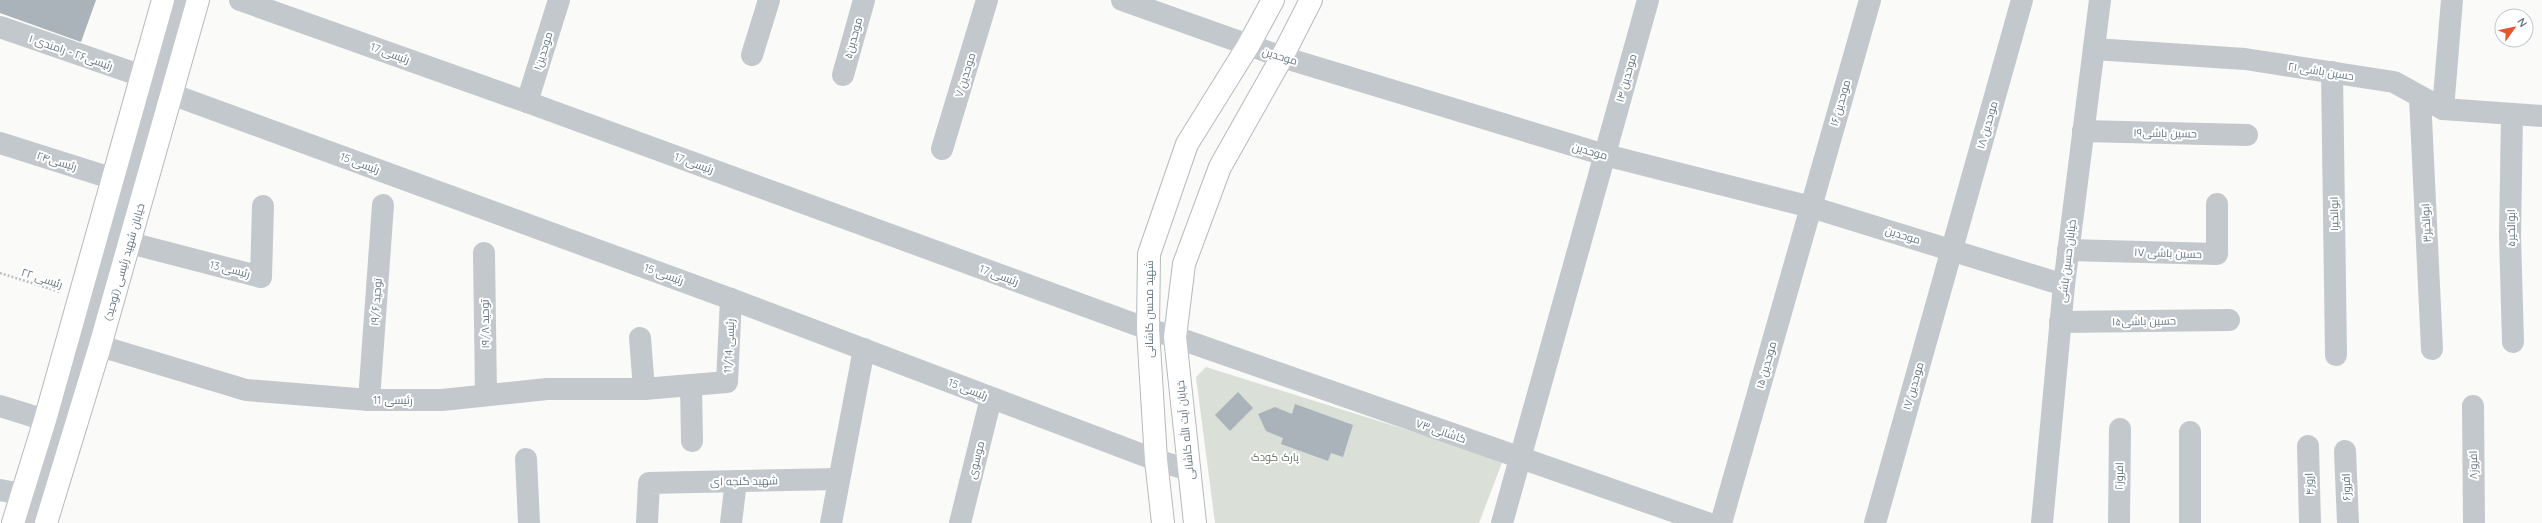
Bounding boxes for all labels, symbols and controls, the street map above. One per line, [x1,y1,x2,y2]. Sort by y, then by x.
north arrow [2494,8,2534,48]
text: N [2514,15,2530,30]
street label: موحدین۵ [841,16,865,60]
street label: موحدین۱ [531,30,555,72]
street label: رئیسی۲۶ - رامندی ۱ [27,31,115,73]
street label: رئیسی 17 [368,39,412,67]
street label: موحدین [1261,44,1299,68]
street label: موحدین ۷ [952,51,978,99]
street label: موحدین ۱۴ [1612,52,1640,104]
street label: حسین باشی ۲۱ [2287,59,2355,83]
street label: موحدین ۱۶ [1827,78,1853,128]
street label: موحدین ۱۸ [1973,99,2001,151]
street label: حسین باشی۱۹ [2133,125,2197,141]
street label: موحدین [1571,139,1609,163]
street label: رئیسی۲۴ [35,148,79,174]
street label: رئیسی 15 [338,149,382,177]
street label: رئیسی 17 [672,149,716,177]
street label: ابوالخیر۱ [2327,196,2341,232]
street label: خیابان شهید رئیسی (توحید) [101,202,147,322]
street label: ابوالخیر۳ [2418,203,2434,243]
street label: ابوالخیر۵ [2504,209,2518,247]
street label: خیابان حسین باشی [2055,219,2079,303]
street label: موحدین [1884,223,1922,247]
street label: حسین باشی ۱۷ [2134,245,2202,261]
street label: رئیسی 13 [208,257,252,281]
street label: رئیسی 15 [642,260,686,288]
street label: شهید محسن کاشانی [1142,260,1156,358]
street label: رئیسی 17 [977,261,1021,289]
street label: رئیسی ۲۲ [19,265,65,291]
street label: توحید ۱۹/۶ [367,278,385,326]
street label: توحید ۱۹/۸ [478,299,492,349]
street label: حسین باشی۱۵ [2112,313,2176,329]
street label: رئیسی 11/14 [721,318,737,374]
street label: موحدین ۱۵ [1753,340,1779,390]
street label: موحدین ۱۷ [1899,360,1927,412]
street label: رئیسی 15 [946,375,990,403]
street label: خیابان آیت الله کاشانی [1172,380,1197,480]
street label: رئیسی 11 [373,393,413,407]
street label: کاشانی ۷۳ [1414,416,1468,446]
street label: موسوی [965,440,987,480]
park label: پارک کودک [1251,450,1299,464]
street label: افروز۸ [2466,451,2480,479]
street label: افروز۲ [2112,462,2126,490]
street label: شهید گنجه ای [710,473,778,489]
street label: اروز۴ [2302,473,2316,495]
street label: افروز۶ [2339,473,2353,501]

